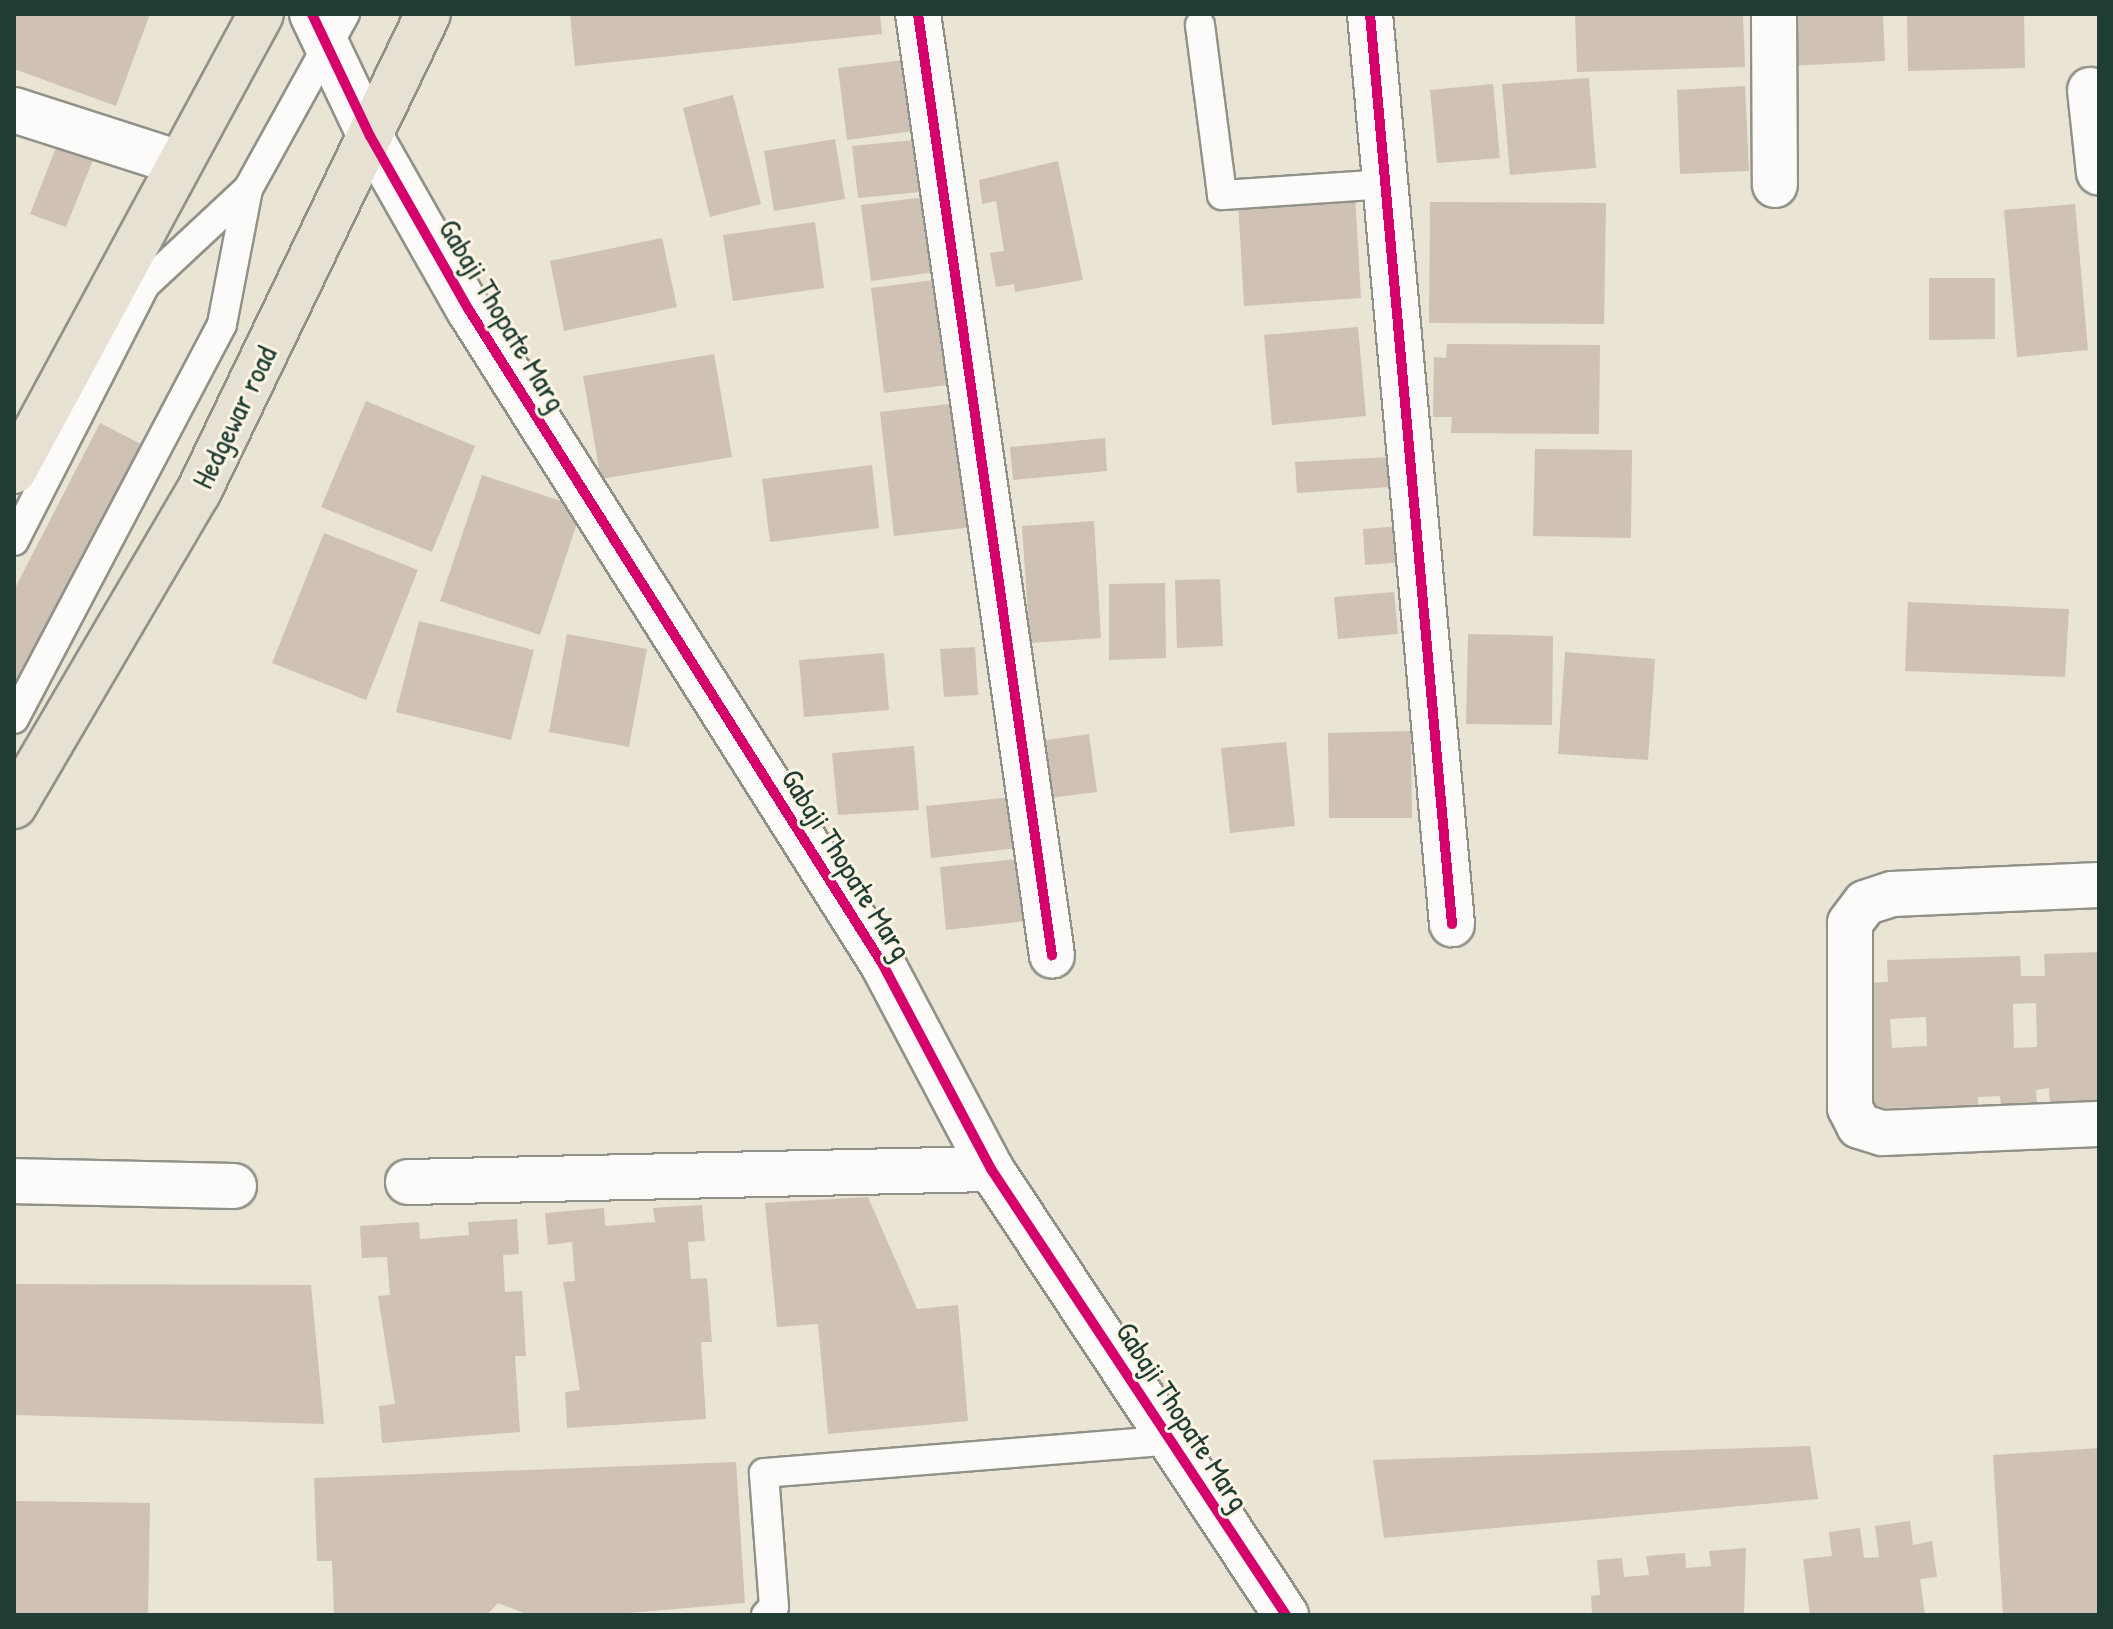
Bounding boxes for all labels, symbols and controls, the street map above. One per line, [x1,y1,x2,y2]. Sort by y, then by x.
street label: Gabaji Thopate Marg [431,212,575,418]
street label: Hedgewar road [184,340,284,494]
street label: Gabaji Thopate Marg [774,762,920,966]
street label: Gabaji Thopate Marg [1109,1315,1257,1517]

